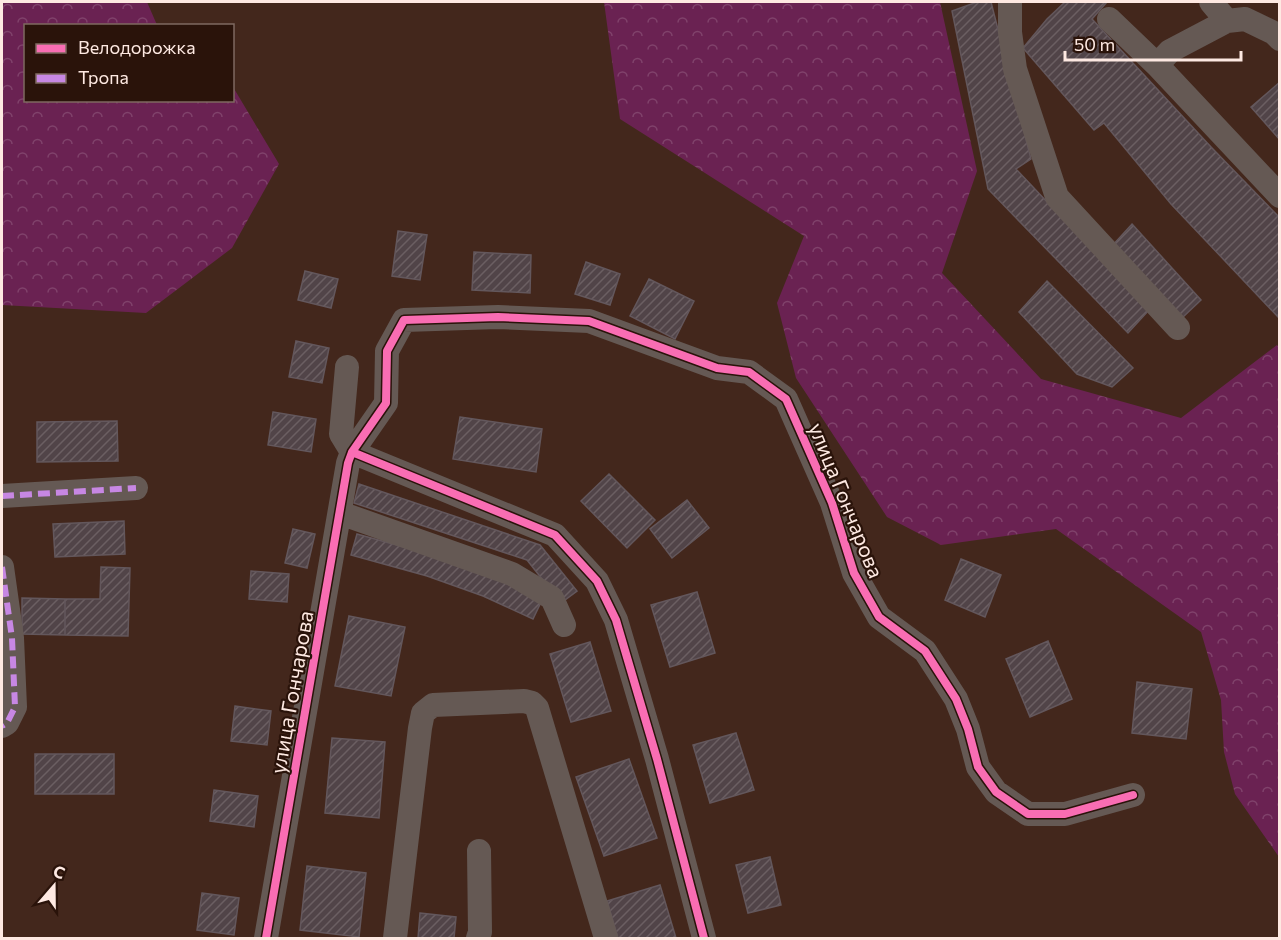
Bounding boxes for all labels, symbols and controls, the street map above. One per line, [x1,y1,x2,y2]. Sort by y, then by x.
legend [24,24,234,102]
scale bar [1065,24,1240,62]
text: 50 m [1074,33,1115,55]
text: Велодорожка [78,36,196,58]
text: Тропа [78,66,129,88]
street label: улица Гончарова [804,419,890,581]
street label: улица Гончарова [264,609,318,775]
north arrow [24,856,84,916]
text: С [51,861,68,882]

